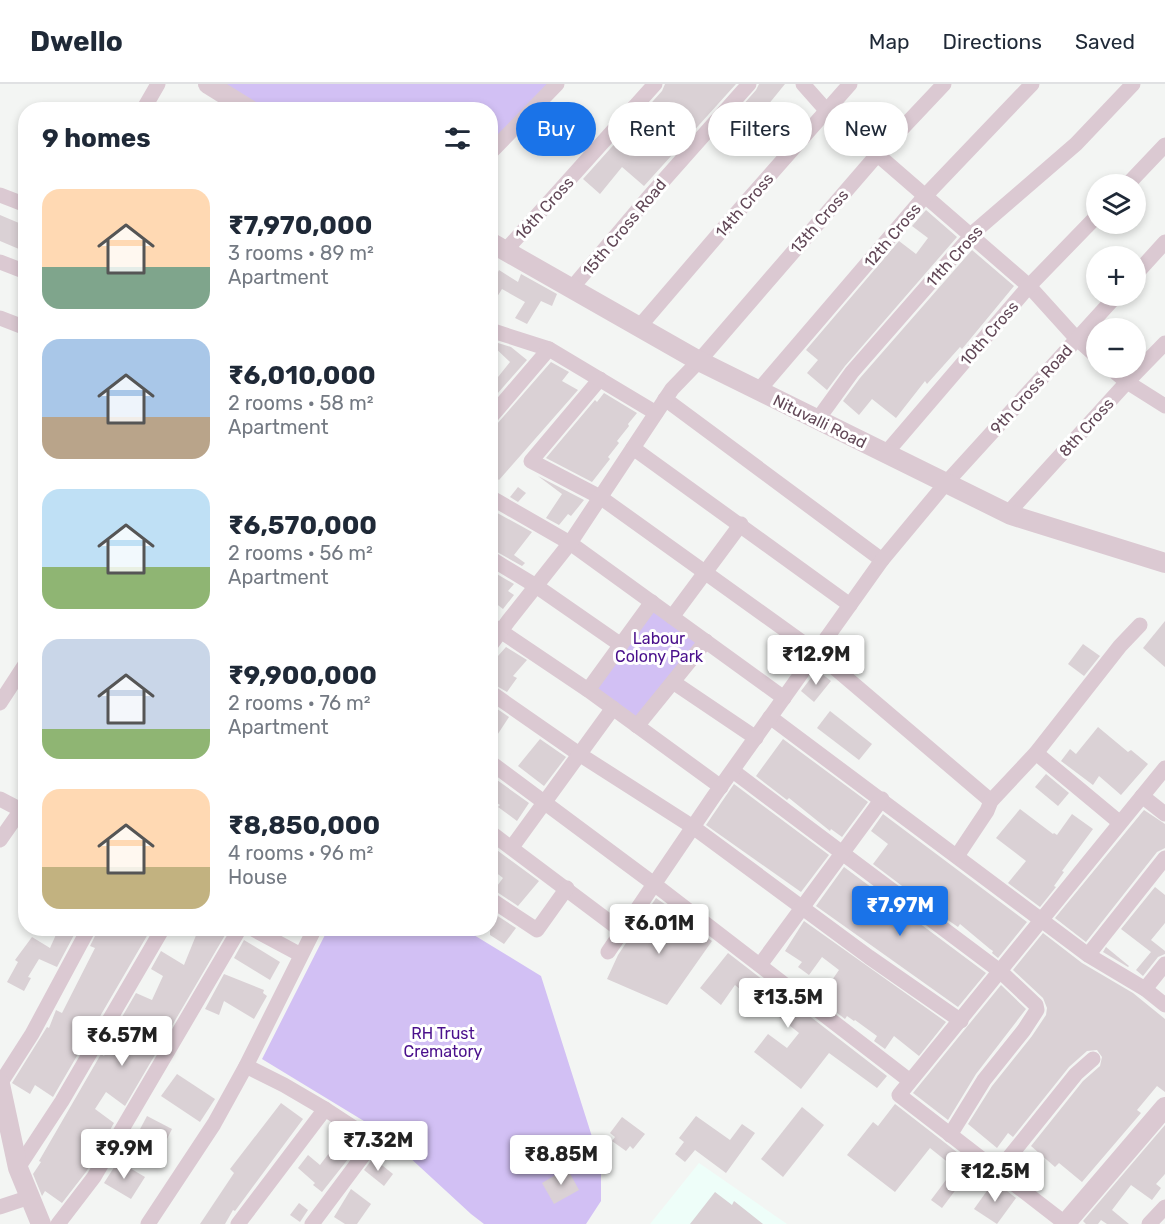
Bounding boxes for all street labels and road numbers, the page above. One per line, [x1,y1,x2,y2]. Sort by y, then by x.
street label: 14th Cross [711,169,777,241]
street label: 16th Cross [511,173,578,244]
street label: 15th Cross Road [578,175,670,279]
street label: 13th Cross [786,185,852,257]
street label: 12th Cross [860,199,925,271]
street label: 11th Cross [922,222,987,291]
street label: 10th Cross [956,297,1022,369]
street label: 9th Cross Road [986,341,1076,438]
street label: Nituvalli Road [770,391,870,452]
street label: 8th Cross [1055,394,1118,461]

